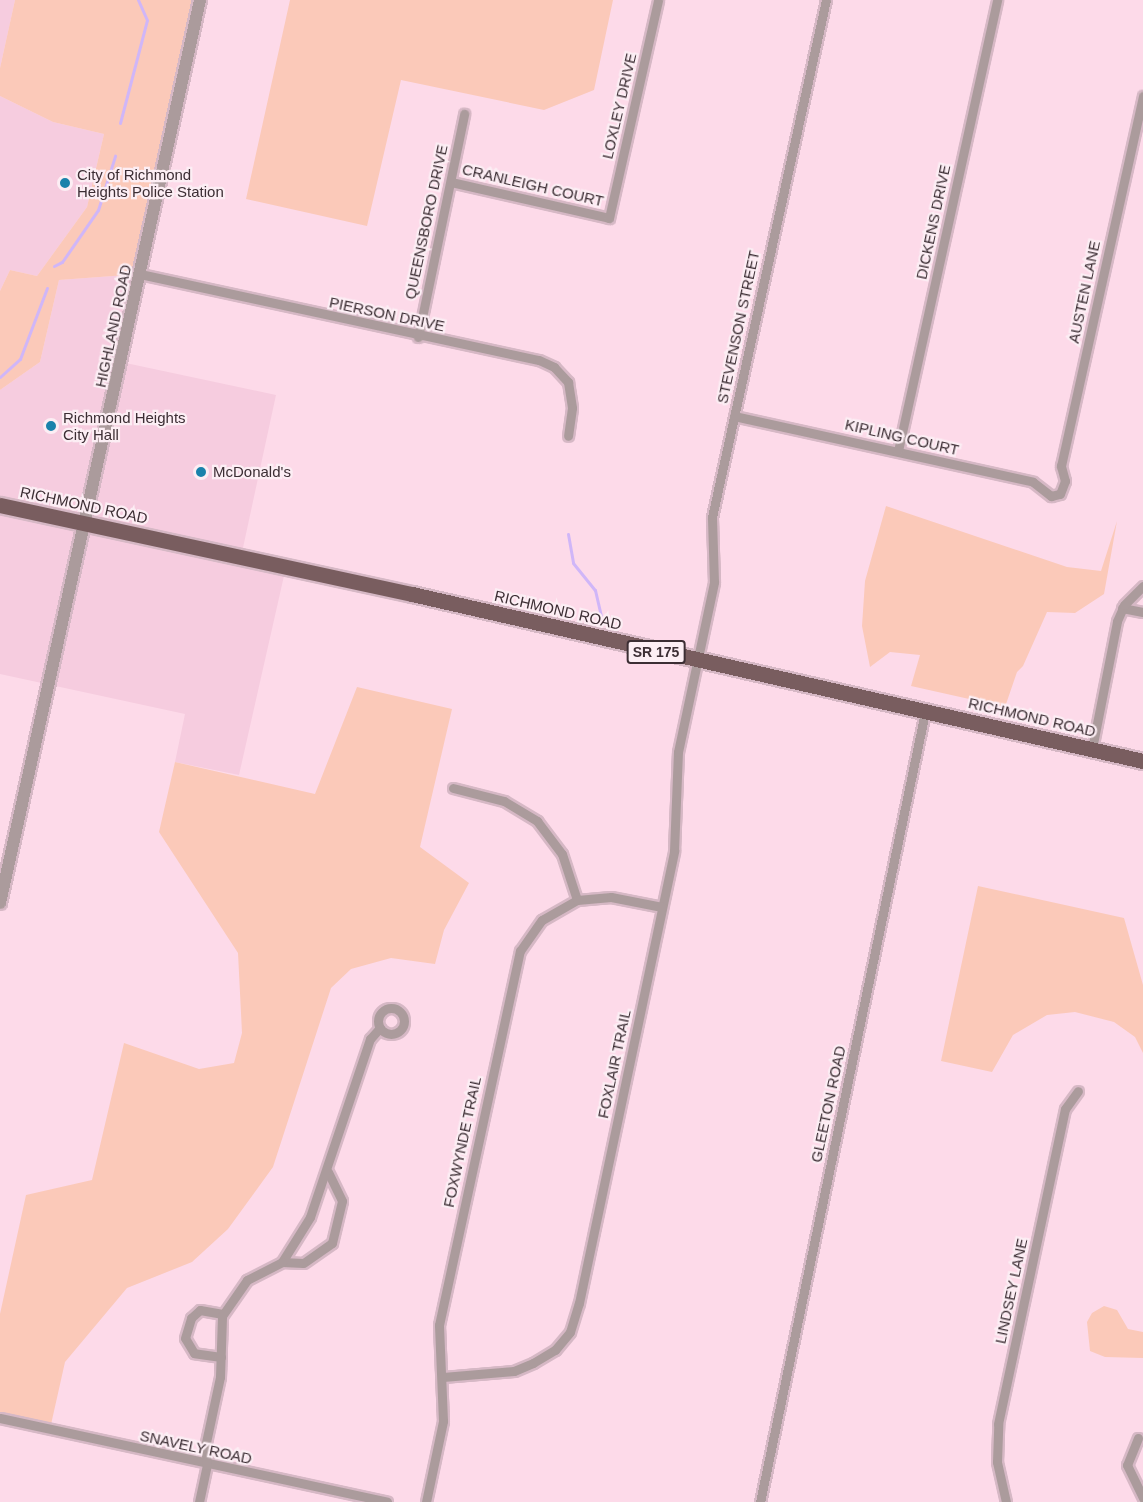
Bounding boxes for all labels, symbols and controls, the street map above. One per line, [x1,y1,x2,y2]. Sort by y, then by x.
street label: LOXLEY DRIVE [598,51,640,161]
street label: QUEENSBORO DRIVE [401,143,451,301]
street label: CRANLEIGH COURT [460,160,606,210]
street label: DICKENS DRIVE [912,163,954,281]
place label: City of Richmond Heights Police Station [77,165,224,200]
marker: City of Richmond Heights Police Station [58,176,72,190]
street label: AUSTEN LANE [1064,239,1104,345]
street label: STEVENSON STREET [713,249,763,405]
street label: HIGHLAND ROAD [91,263,135,389]
street label: PIERSON DRIVE [328,293,446,335]
place label: Richmond Heights City Hall [63,408,186,443]
street label: KIPLING COURT [843,415,961,459]
marker: Richmond Heights City Hall [44,419,58,433]
place label: McDonald's [213,463,291,481]
marker: McDonald's [194,465,208,479]
street label: RICHMOND ROAD [19,483,149,527]
street label: RICHMOND ROAD [493,587,623,633]
road number: SR 175 [626,641,686,663]
street label: RICHMOND ROAD [967,694,1097,740]
street label: FOXLAIR TRAIL [594,1008,634,1120]
street label: GLEETON ROAD [807,1044,849,1164]
street label: FOXWYNDE TRAIL [439,1075,485,1209]
street label: LINDSEY LANE [991,1237,1031,1345]
street label: SNAVELY ROAD [138,1426,254,1468]

